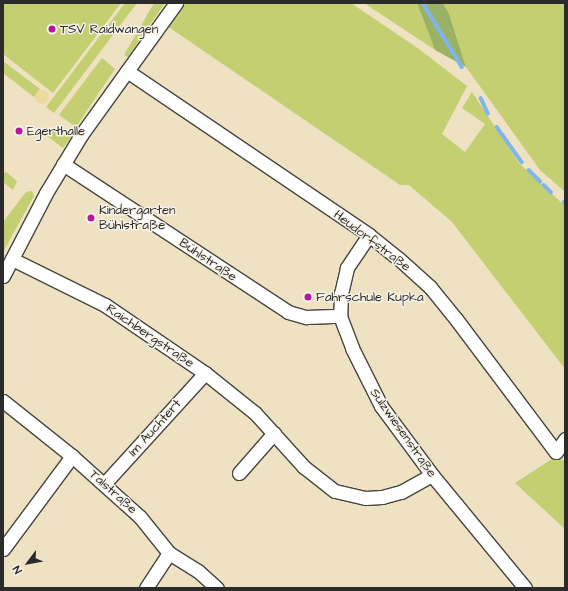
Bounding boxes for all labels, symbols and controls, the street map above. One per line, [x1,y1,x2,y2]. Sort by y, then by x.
place label: TSV Raidwangen [60,21,158,37]
marker: TSV Raidwangen [47,24,57,34]
place label: Egerthalle [27,123,85,139]
marker: Egerthalle [14,126,24,136]
place label: Kindergarten Bühlstraße [99,203,175,234]
street label: Heudorfstraße [330,207,414,275]
marker: Kindergarten Bühlstraße [86,213,96,223]
street label: Bühlstraße [176,235,240,285]
place label: Fahrschule Kupka [316,289,424,305]
marker: Fahrschule Kupka [303,292,313,302]
street label: Raichbergstraße [103,301,197,371]
street label: Sulzwiesenstraße [367,386,439,480]
street label: Im Auchtert [125,396,185,460]
street label: Talstraße [86,467,140,517]
north arrow [8,543,48,583]
text: N [9,563,26,577]

